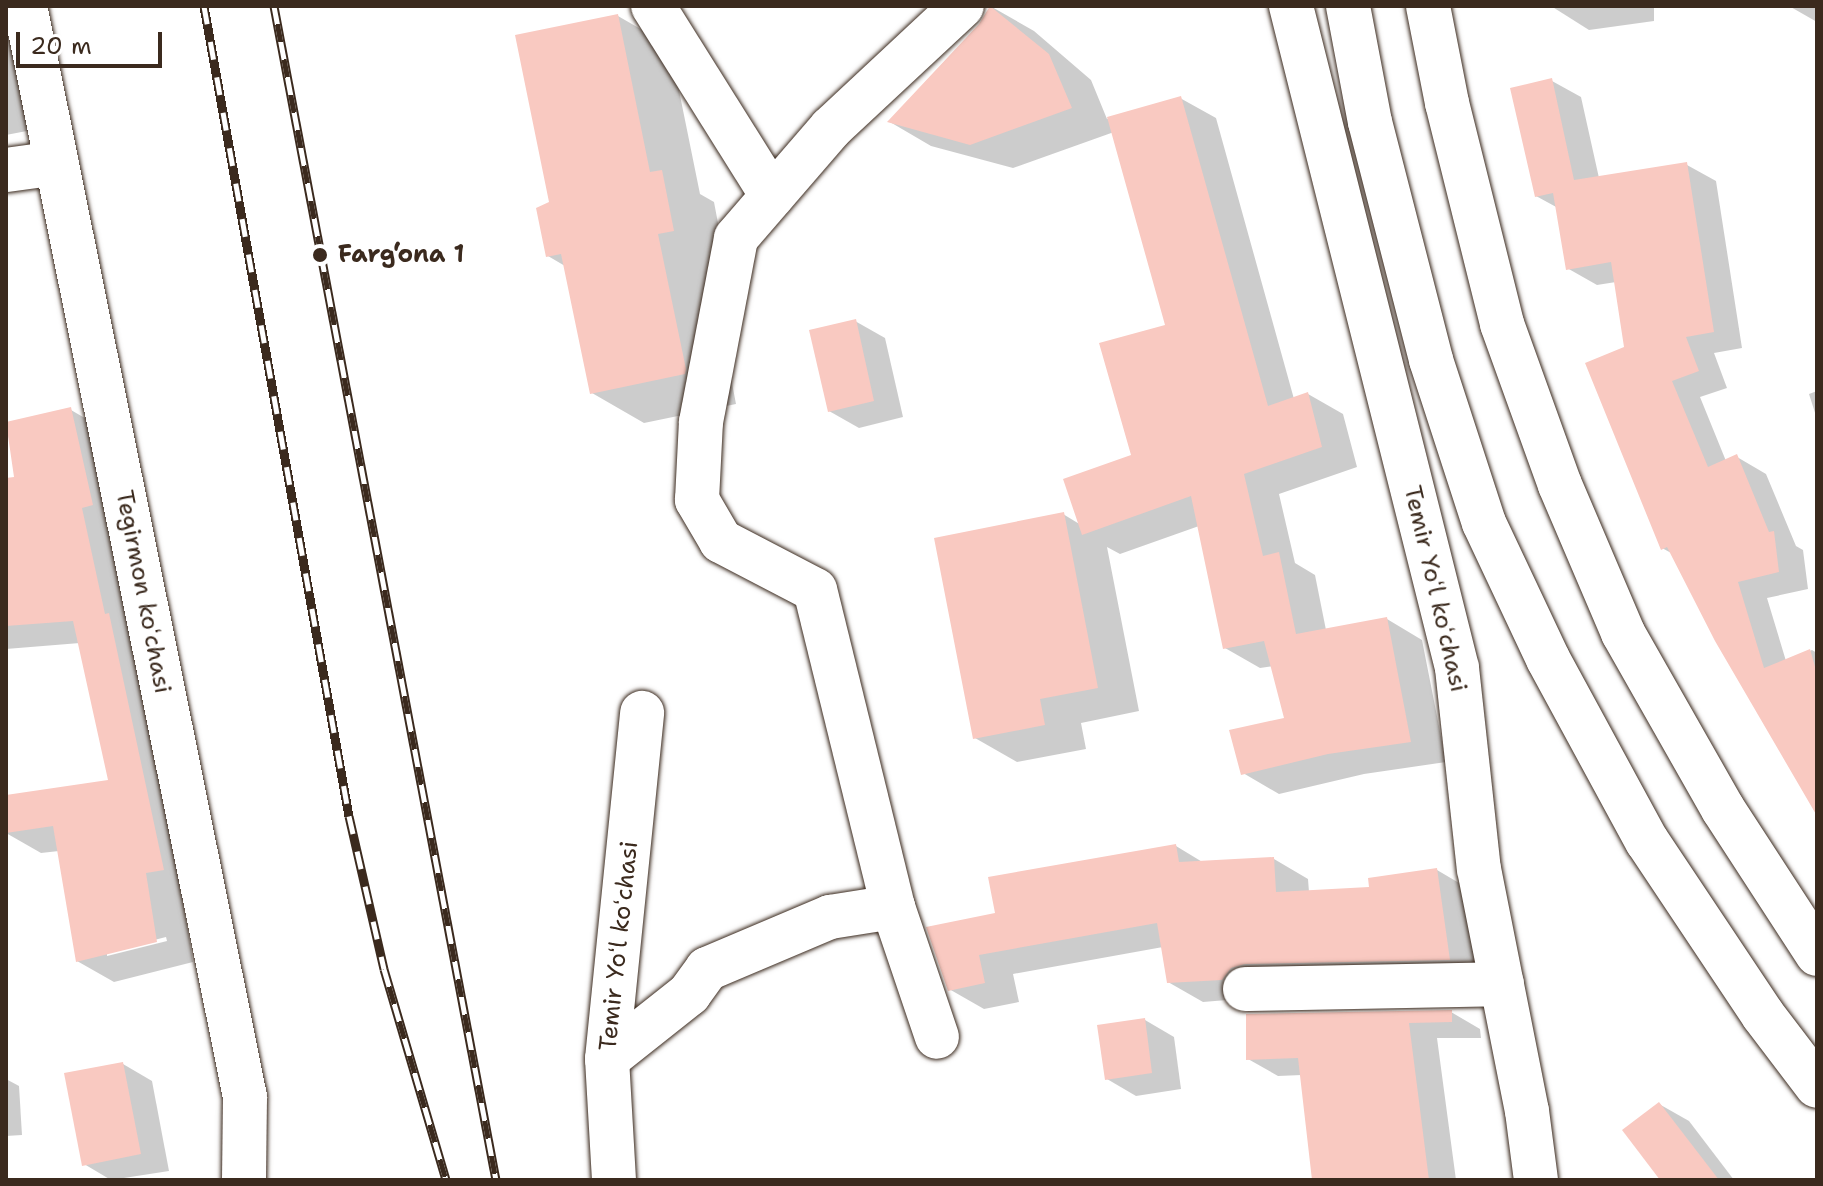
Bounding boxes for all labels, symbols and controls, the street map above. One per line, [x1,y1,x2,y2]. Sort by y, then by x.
scale bar [20,16,166,66]
text: 20 m [30,30,92,62]
place label: Farg‘ona 1 [338,241,465,269]
marker: Farg‘ona 1 [309,244,331,266]
street label: Temir Yoʻl koʻchasi [1397,483,1473,695]
street label: Tegirmon koʻchasi [109,488,177,696]
street label: Temir Yoʻl koʻchasi [594,840,644,1052]

